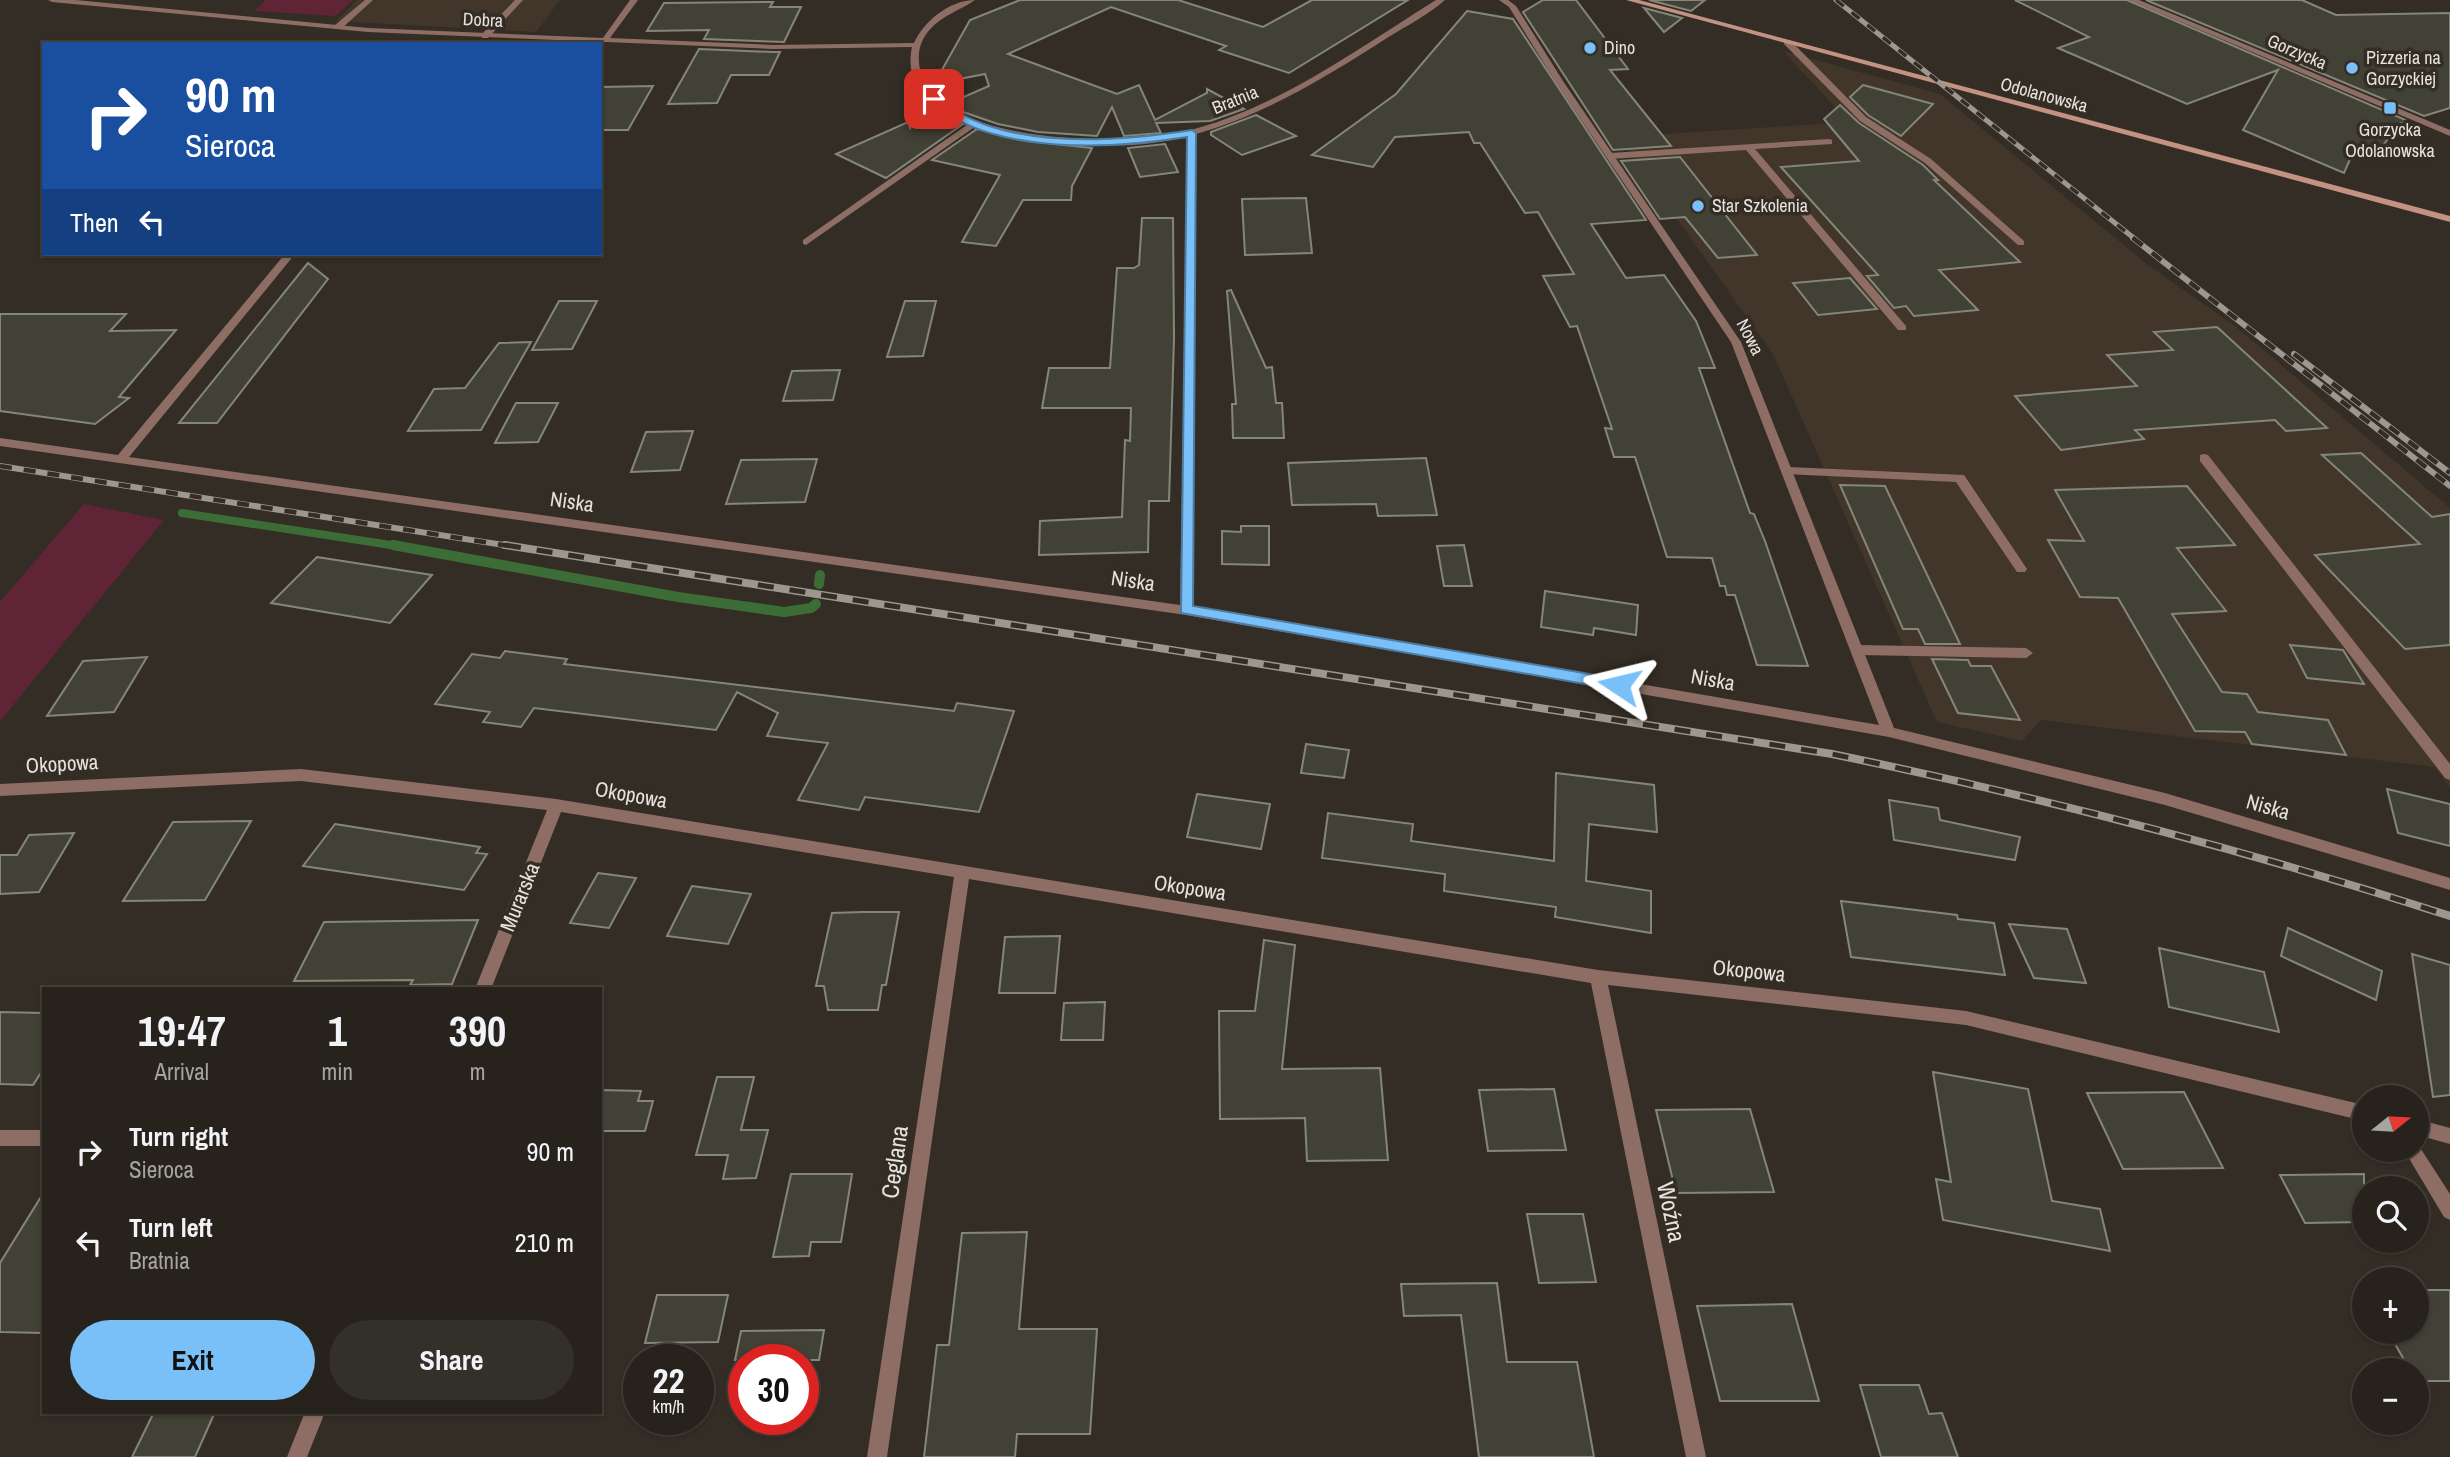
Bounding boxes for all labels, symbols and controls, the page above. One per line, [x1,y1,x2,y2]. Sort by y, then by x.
street label: Dobra [462,6,504,33]
street label: Gorzycka [2264,28,2331,75]
place label: Dino [1604,35,1635,60]
marker: Dino [1582,40,1598,56]
place label: Pizzeria na Gorzyckiej [2366,45,2441,91]
marker: Pizzeria na Gorzyckiej [2344,60,2360,76]
text: 90 m [185,61,277,127]
pin [904,69,964,129]
icon: right [70,70,161,161]
street label: Odolanowska [1998,71,2091,118]
street label: Bratnia [1208,79,1262,120]
icon: arrive [915,80,953,118]
marker: Gorzycka Odolanowska [2382,100,2398,116]
place label: Gorzycka Odolanowska [2345,117,2435,163]
text: Sieroca [185,124,275,167]
place label: Star Szkolenia [1712,193,1808,218]
marker: Star Szkolenia [1690,198,1706,214]
icon: left [133,203,171,241]
text: Then [70,205,119,240]
street label: Nowa [1731,314,1770,359]
street label: Niska [548,484,596,519]
street label: Niska [1109,563,1157,598]
position arrow [1582,648,1656,722]
street label: Niska [1689,661,1738,698]
street label: Okopowa [25,747,99,780]
street label: Okopowa [593,774,670,815]
street label: Niska [2243,787,2294,827]
street label: Murarska [493,858,547,936]
street label: Okopowa [1152,867,1229,908]
street label: Okopowa [1711,952,1787,989]
text: 19:47 [138,1003,226,1059]
text: 1 [328,1003,347,1059]
text: 390 [449,1003,506,1059]
text: Arrival [155,1056,209,1087]
text: min [322,1056,353,1087]
text: m [470,1056,485,1087]
north arrow [2352,1085,2429,1162]
map controls [2352,1085,2429,1435]
text: Turn right [129,1119,228,1154]
street label: Ceglana [873,1123,915,1200]
icon: right [70,1133,108,1171]
text: 90 m [527,1134,574,1169]
text: Sieroca [129,1154,194,1185]
button: search [2352,1176,2429,1253]
street label: Woźna [1650,1179,1694,1245]
text: Turn left [129,1210,213,1245]
icon: left [70,1224,108,1262]
text: 210 m [515,1225,574,1260]
text: Bratnia [129,1245,190,1276]
button: + [2352,1267,2429,1344]
button: Exit [70,1320,315,1400]
button: Share [329,1320,574,1400]
speed limit sign: 30 [728,1344,819,1435]
text: 22 [653,1357,684,1404]
button: − [2352,1358,2429,1435]
text: km/h [653,1394,685,1419]

